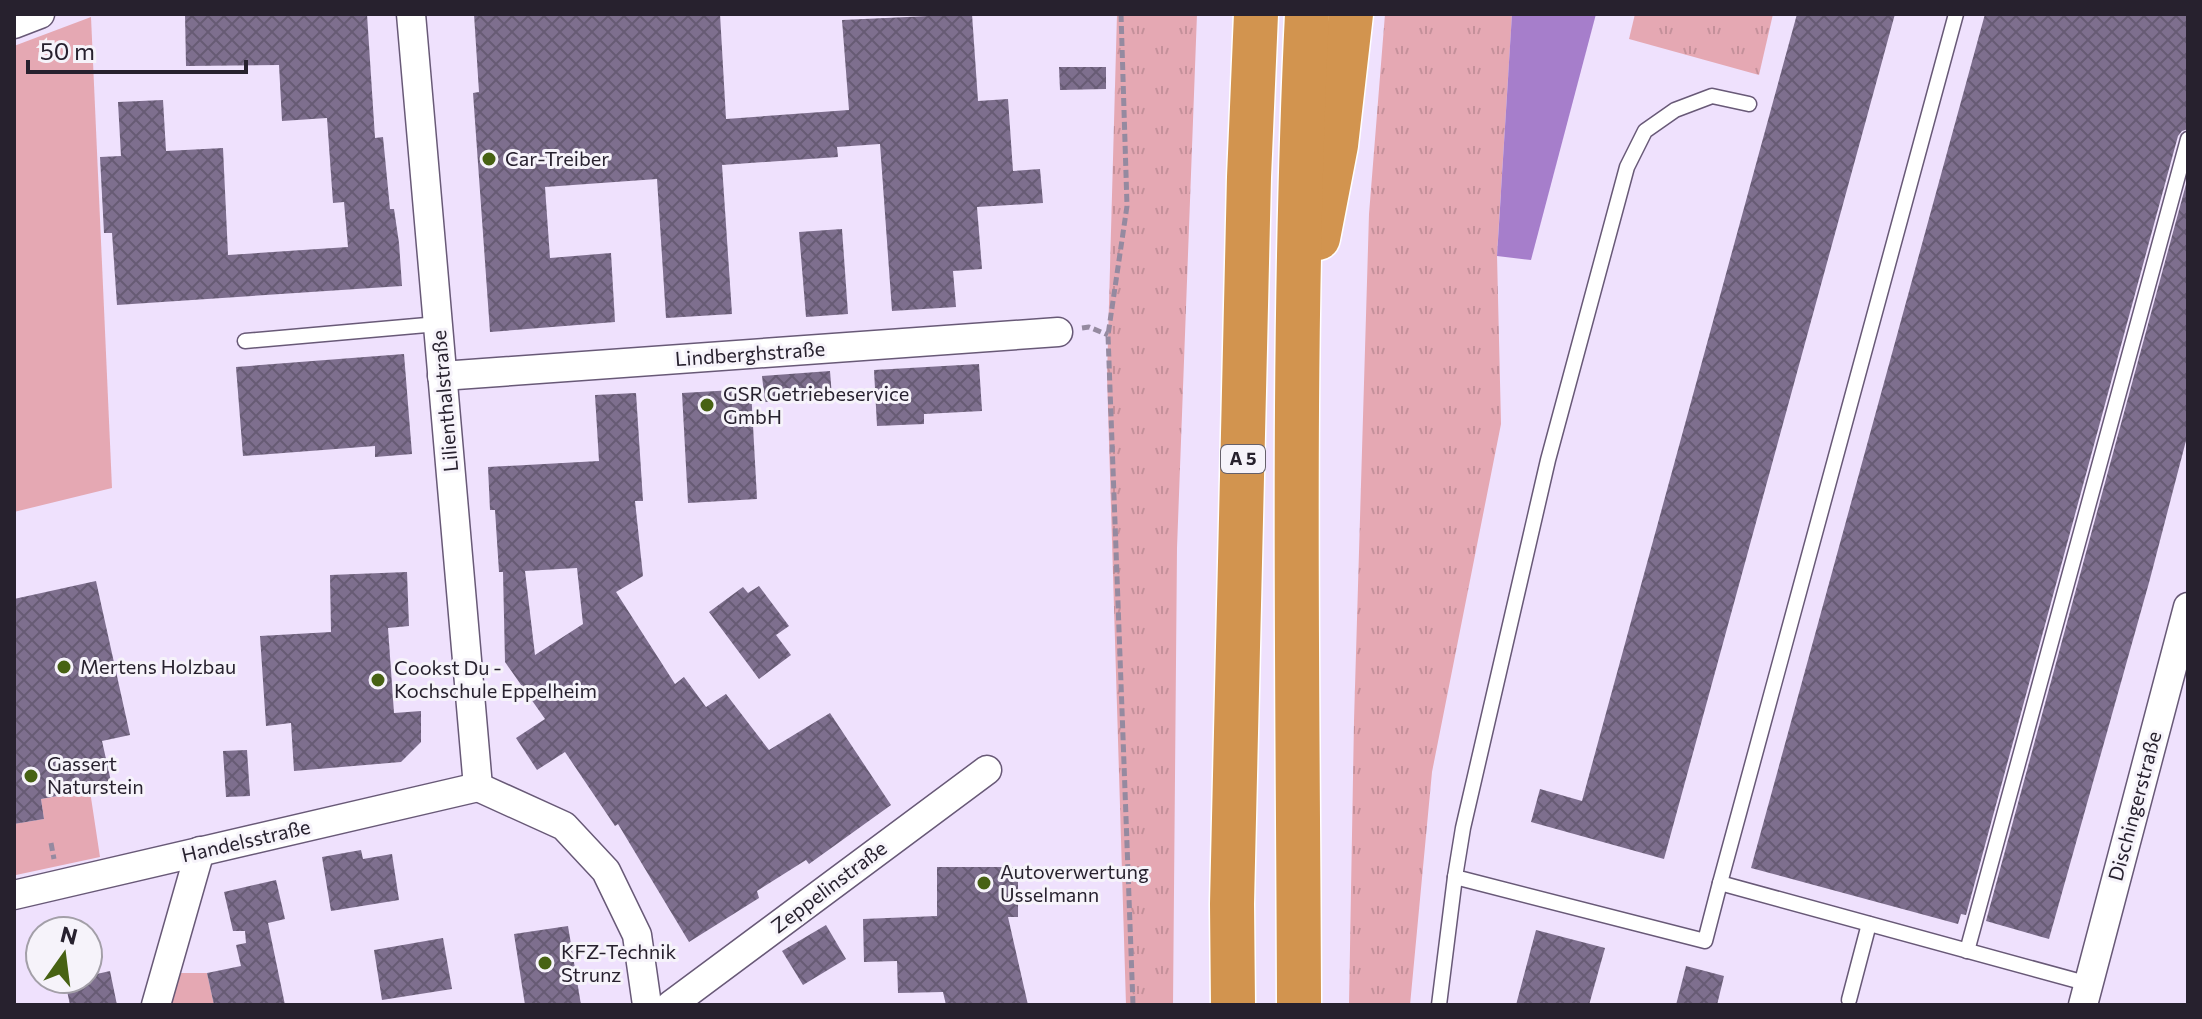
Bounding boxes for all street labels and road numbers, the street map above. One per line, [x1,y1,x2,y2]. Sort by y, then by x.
street label: Lilienthalstraße [426,329,462,473]
street label: Lindberghstraße [674,336,826,370]
road number: A 5 [1221,445,1265,473]
street label: Dischingerstraße [2103,728,2166,883]
street label: Handelsstraße [179,814,312,866]
street label: Zeppelinstraße [766,835,891,937]

